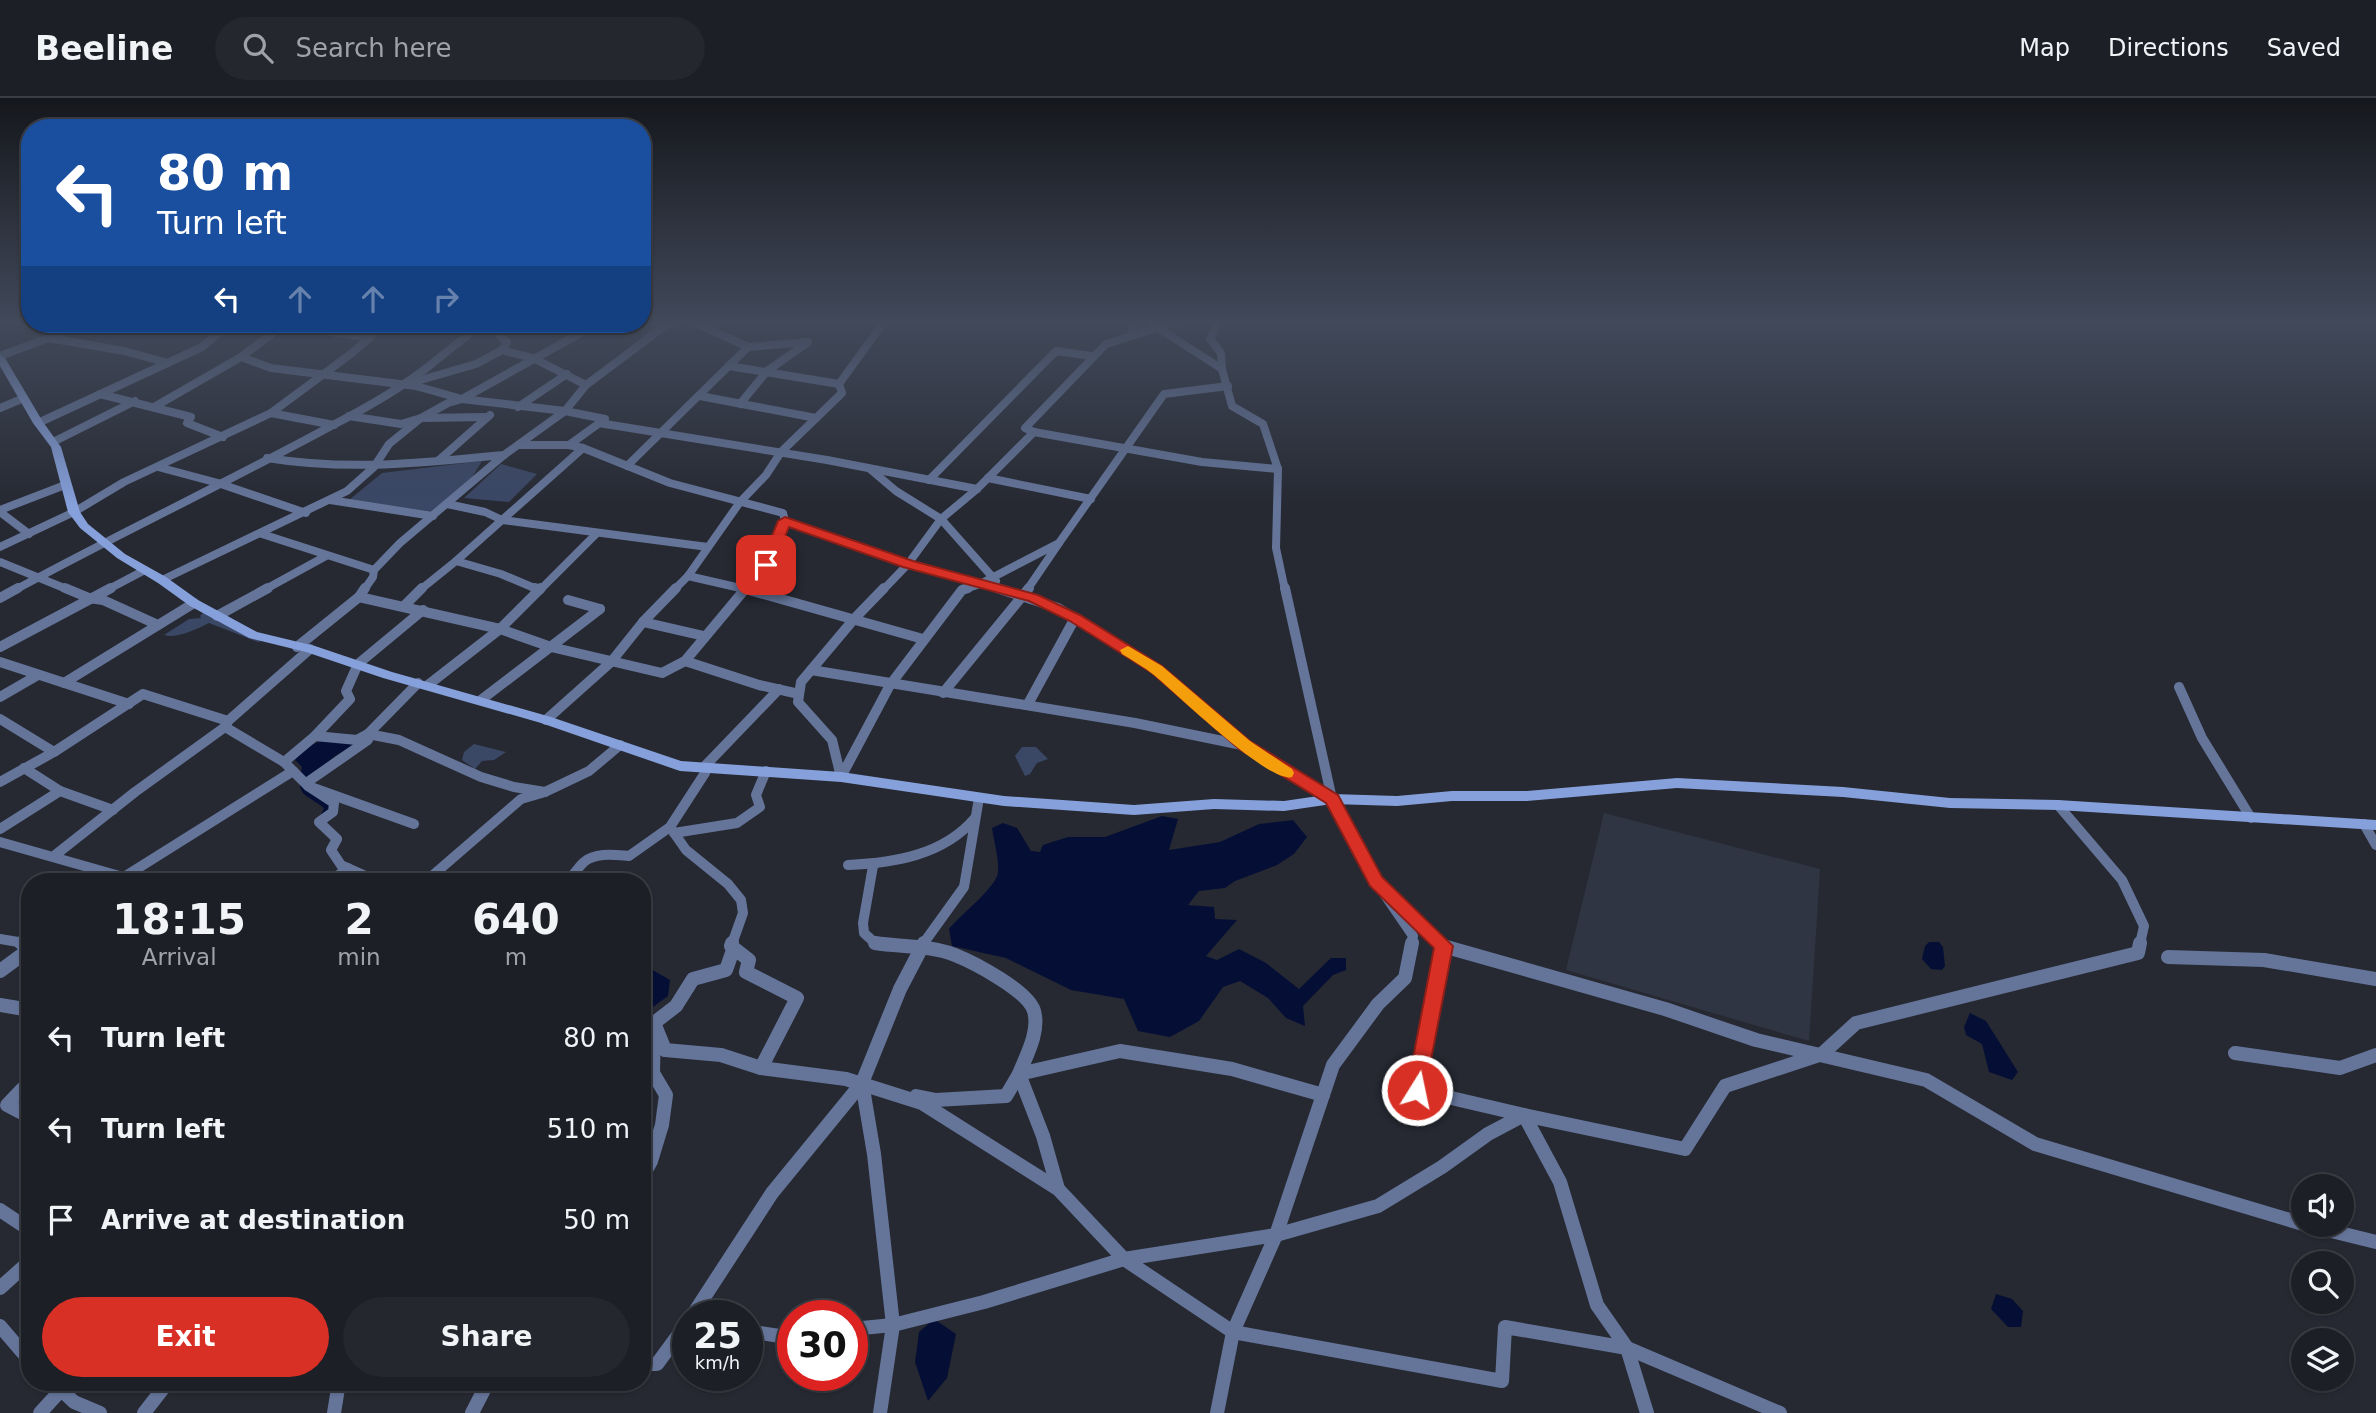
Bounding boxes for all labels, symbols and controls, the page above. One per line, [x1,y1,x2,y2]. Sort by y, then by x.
search box [215,17,705,80]
text: Beeline [35,29,173,68]
icon: search [239,29,277,67]
text: Search here [295,33,452,63]
text: Map [2019,34,2070,62]
text: Directions [2108,34,2229,62]
text: Saved [2267,34,2341,62]
text: 80 m [157,145,293,202]
icon: left [42,147,133,238]
text: Turn left [157,204,287,242]
icon: left [208,280,246,318]
icon: ahead [281,280,319,318]
icon: ahead [354,280,392,318]
icon: right [427,280,465,318]
pin [736,535,796,595]
icon: arrive [747,546,785,584]
text: 18:15 [112,895,246,944]
text: 2 [344,895,374,944]
text: 640 [472,895,560,944]
text: Arrival [142,944,217,970]
text: min [337,944,381,970]
text: m [505,944,527,970]
icon: left [42,1019,80,1057]
text: Turn left [101,1023,225,1053]
text: 80 m [563,1023,630,1053]
position arrow [1380,1053,1454,1127]
icon: left [42,1110,80,1148]
text: Turn left [101,1114,225,1144]
text: 510 m [547,1114,630,1144]
map controls [2291,1174,2354,1391]
button: sound [2291,1174,2354,1237]
icon: arrive [42,1201,80,1239]
text: Arrive at destination [101,1205,405,1235]
text: 50 m [563,1205,630,1235]
button: search [2291,1251,2354,1314]
button: Exit [42,1297,329,1377]
button: Share [343,1297,630,1377]
speed limit sign: 30 [777,1300,868,1391]
text: 25 [693,1316,742,1356]
button: layers [2291,1328,2354,1391]
text: km/h [695,1352,740,1373]

